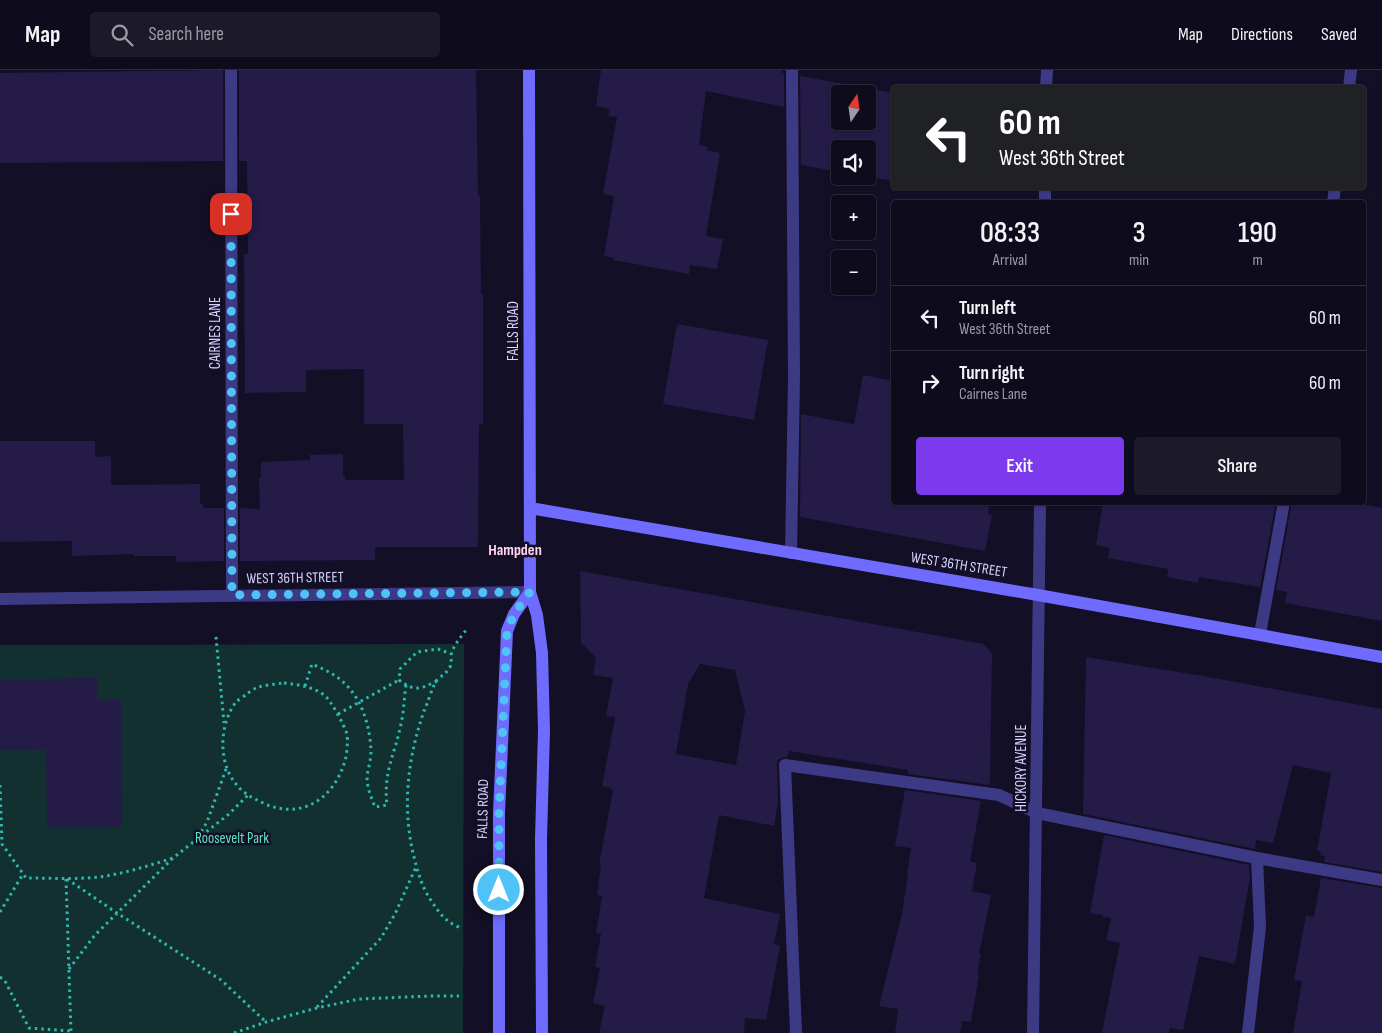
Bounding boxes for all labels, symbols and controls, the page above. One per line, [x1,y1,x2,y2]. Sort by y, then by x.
search box [90,12,440,57]
text: Map [25,20,60,49]
icon: search [108,21,136,49]
text: Search here [148,23,224,46]
text: Map [1178,24,1203,45]
text: Directions [1231,24,1293,45]
text: Saved [1321,24,1357,45]
north arrow [831,85,876,130]
map controls [831,85,876,295]
text: 60 m [999,102,1061,145]
icon: left [916,105,981,170]
button: sound [831,140,876,185]
text: West 36th Street [999,145,1125,172]
pin [210,193,252,235]
button: + [831,195,876,240]
icon: arrive [217,200,245,228]
text: 08:33 [980,215,1040,251]
text: 3 [1133,215,1146,251]
text: 190 [1238,215,1277,251]
button: − [831,250,876,295]
text: Arrival [993,251,1027,270]
text: min [1129,251,1149,270]
text: m [1252,251,1263,270]
street label: CAIRNES LANE [206,297,225,369]
text: Turn left [959,297,1016,320]
street label: FALLS ROAD [504,301,523,361]
icon: left [916,304,944,332]
text: 60 m [1309,307,1341,330]
text: West 36th Street [959,320,1050,339]
text: Turn right [959,362,1024,385]
icon: right [916,369,944,397]
text: 60 m [1309,372,1341,395]
text: Cairnes Lane [959,385,1027,404]
button: Exit [916,437,1124,495]
button: Share [1134,437,1341,495]
district label: Hampden [488,541,542,560]
street label: WEST 36TH STREET [909,548,1009,582]
street label: WEST 36TH STREET [246,568,344,588]
street label: HICKORY AVENUE [1012,724,1031,812]
street label: FALLS ROAD [473,779,493,839]
park label: Roosevelt Park [195,829,269,848]
position arrow [472,863,524,915]

